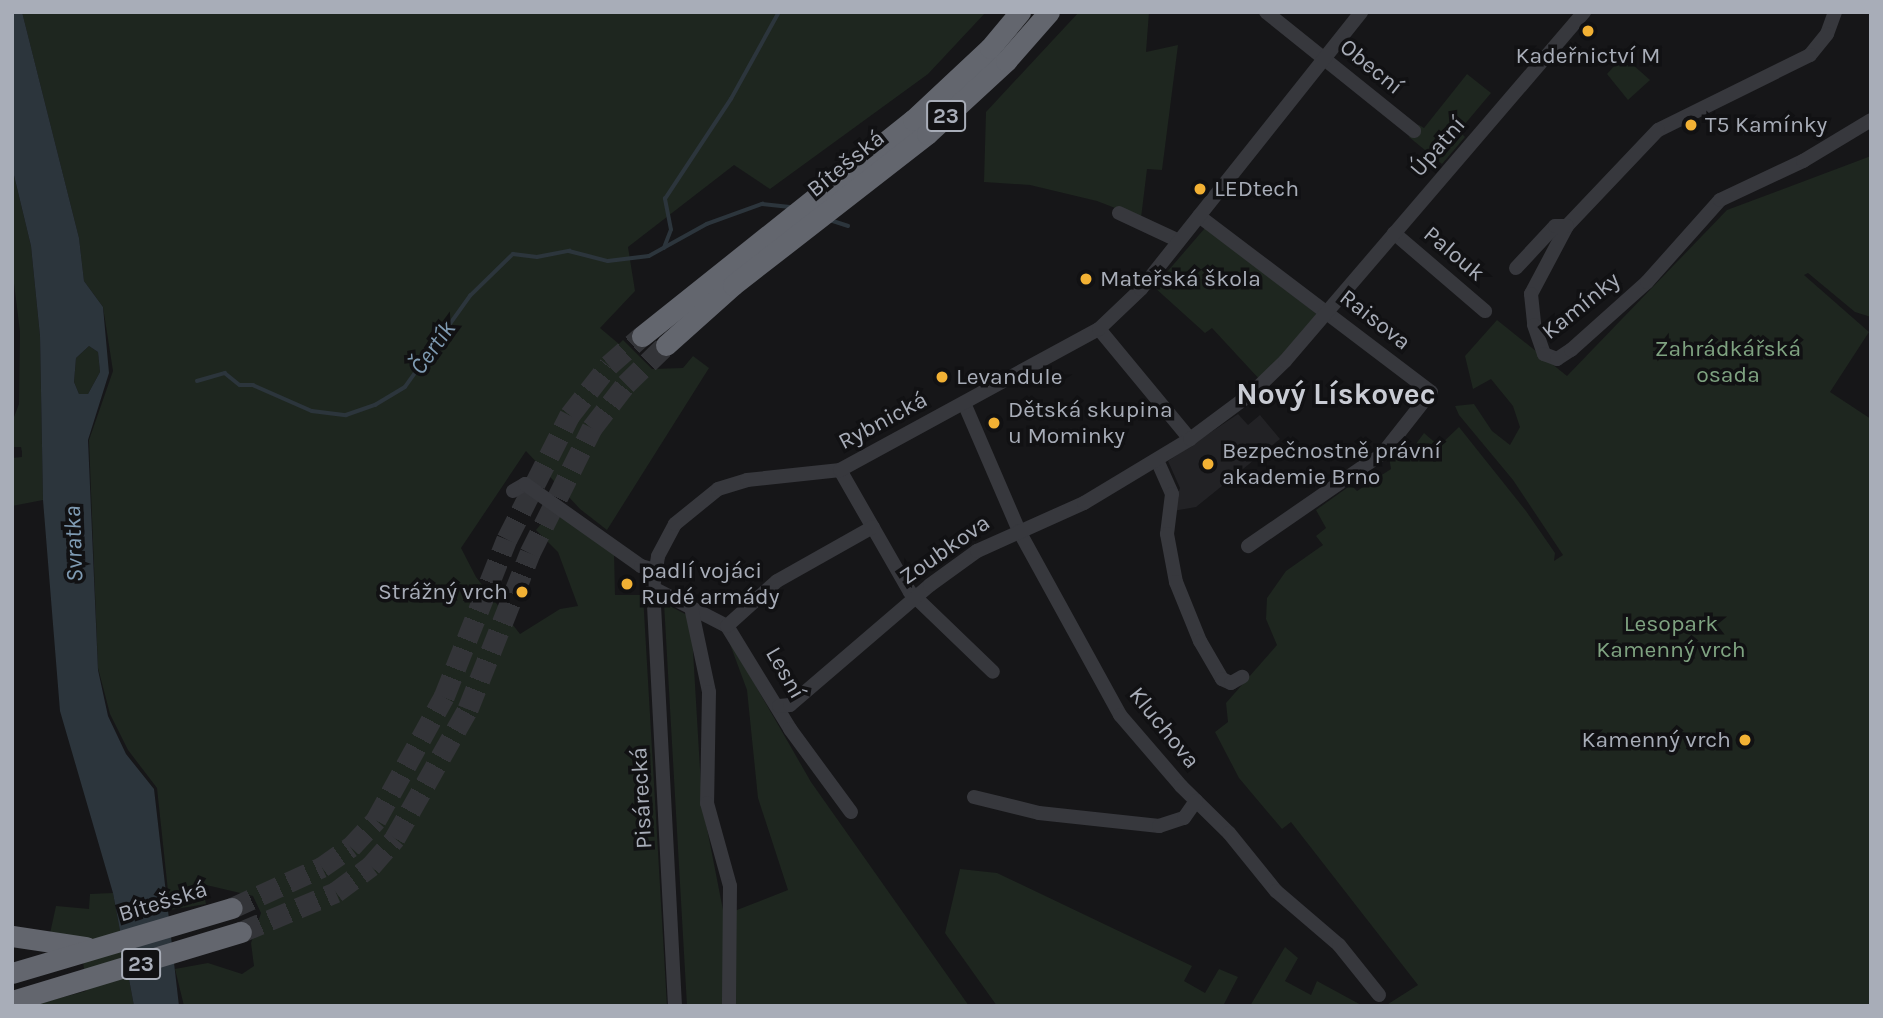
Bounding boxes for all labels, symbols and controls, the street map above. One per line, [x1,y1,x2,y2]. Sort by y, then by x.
marker: Kadeřnictví M [1580,23,1596,39]
street label: Obecní [1334,33,1408,101]
place label: Kadeřnictví M [1516,42,1660,70]
road number: 23 [925,99,967,134]
street label: Úpatní [1404,111,1472,183]
place label: T5 Kamínky [1705,111,1827,139]
marker: T5 Kamínky [1683,117,1699,133]
street label: Bítešská [802,125,890,203]
place label: LEDtech [1214,175,1299,203]
marker: LEDtech [1192,181,1208,197]
street label: Palouk [1418,221,1490,287]
place label: Mateřská škola [1100,265,1261,293]
street label: Kamínky [1536,266,1626,346]
marker: Mateřská škola [1078,271,1094,287]
street label: Raisova [1334,284,1416,356]
water label: Čertík [404,316,462,380]
park label: Zahrádkářská osada [1655,335,1801,389]
place label: Levandule [956,363,1062,391]
marker: Levandule [934,369,950,385]
district label: Nový Lískovec [1236,376,1436,412]
street label: Rybnická [834,386,932,456]
place label: Dětská skupina u Mominky [1008,396,1173,450]
marker: Dětská skupina u Mominky [986,415,1002,431]
place label: Bezpečnostně právní akademie Brno [1222,437,1441,491]
marker: Bezpečnostně právní akademie Brno [1200,456,1216,472]
water label: Svratka [58,505,90,583]
street label: Zoubkova [895,509,995,591]
place label: padlí vojáci Rudé armády [641,557,779,611]
marker: padlí vojáci Rudé armády [619,576,635,592]
place label: Strážný vrch [378,578,508,606]
marker: Strážný vrch [514,584,530,600]
park label: Lesopark Kamenný vrch [1596,610,1746,664]
street label: Lesní [759,642,811,704]
street label: Kluchova [1123,682,1205,774]
place label: Kamenný vrch [1581,726,1731,754]
marker: Kamenný vrch [1737,732,1753,748]
street label: Pisárecká [626,746,658,850]
street label: Bítešská [115,875,211,929]
road number: 23 [120,946,162,982]

